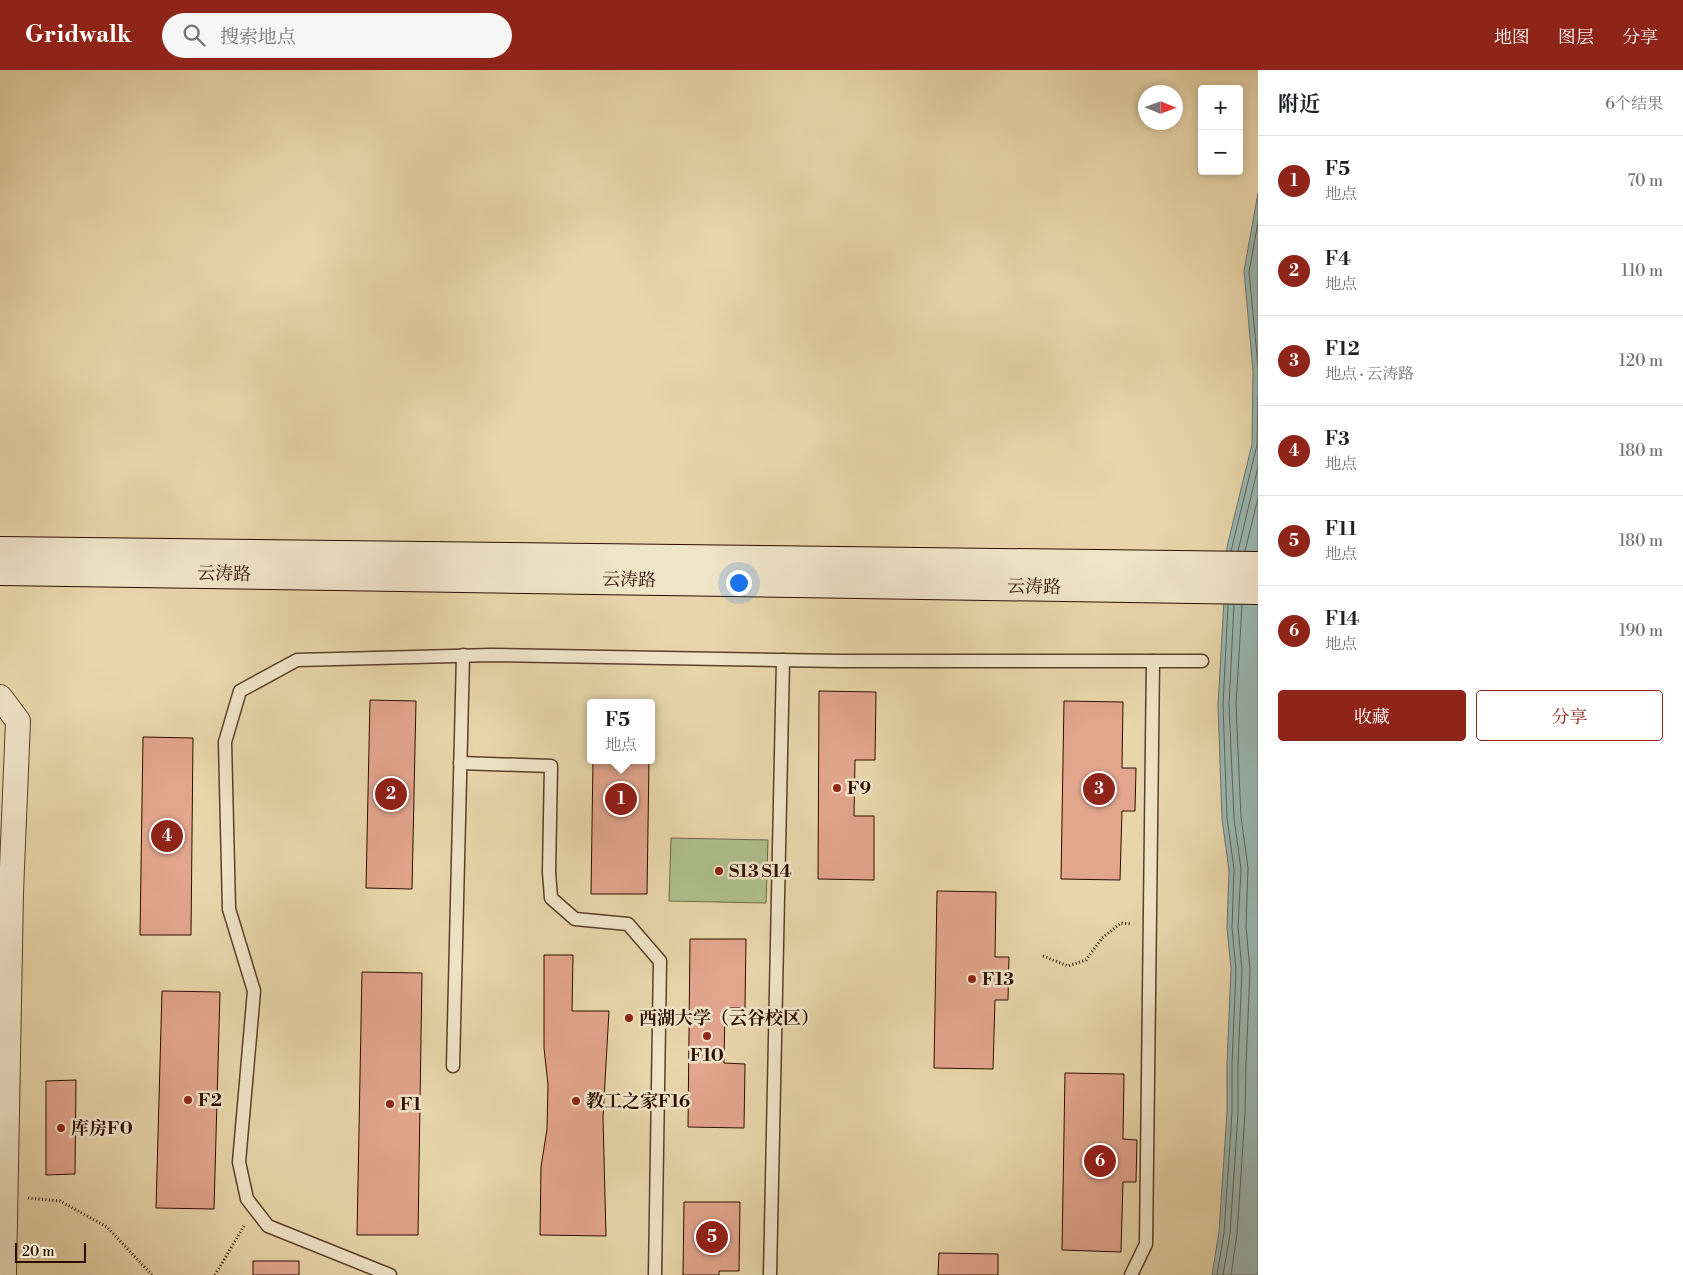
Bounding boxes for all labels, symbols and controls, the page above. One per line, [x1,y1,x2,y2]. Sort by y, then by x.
search box [162,13,512,58]
text: Gridwalk [25,20,132,50]
icon: search [180,21,208,49]
text: 搜索地点 [220,25,296,49]
text: 地图 [1494,26,1530,49]
text: 图层 [1558,26,1594,49]
text: 分享 [1622,26,1658,49]
north arrow [1138,85,1183,130]
map controls [1198,85,1243,175]
button: + [1198,85,1243,130]
text: 附近 [1278,92,1320,118]
text: 6个结果 [1605,94,1663,114]
button: − [1198,130,1243,175]
text: F5 [1325,157,1350,181]
text: 1 [1290,171,1298,191]
text: 70 m [1627,171,1663,191]
text: 地点 [1325,184,1357,204]
text: F4 [1325,247,1351,271]
text: 2 [1289,261,1299,281]
text: 110 m [1621,261,1663,281]
text: 地点 [1325,274,1357,294]
text: F12 [1325,337,1360,361]
text: 3 [1289,351,1299,371]
text: 120 m [1619,351,1663,371]
text: 地点 · 云涛路 [1325,364,1414,384]
text: F3 [1325,427,1350,451]
text: 4 [1289,441,1299,461]
text: 180 m [1619,441,1663,461]
text: 地点 [1325,454,1357,474]
text: F11 [1325,517,1357,541]
text: 5 [1289,531,1299,551]
text: 180 m [1619,531,1663,551]
text: 地点 [1325,544,1357,564]
street label: 云涛路 [197,562,251,586]
street label: 云涛路 [602,568,656,592]
your location [726,570,752,596]
street label: 云涛路 [1007,575,1061,599]
text: F14 [1325,607,1359,631]
text: 6 [1289,621,1299,641]
text: 190 m [1619,621,1663,641]
text: 地点 [1325,634,1357,654]
button: 收藏 [1278,690,1466,741]
button: 分享 [1476,690,1663,741]
popup [587,699,655,764]
text: F5 [605,708,630,732]
text: 地点 [605,735,637,755]
pin: 3 [1083,770,1115,808]
pin: 2 [375,775,407,813]
place label: F9 [847,777,871,800]
pin: 1 [605,780,637,818]
marker: F9 [831,782,843,794]
pin: 4 [151,817,183,855]
place label: S13 S14 [729,860,792,883]
marker: S13 S14 [713,865,725,877]
place label: F13 [982,968,1014,991]
marker: F13 [966,973,978,985]
place label: 西湖大学（云谷校区） [639,1007,819,1030]
marker: 西湖大学（云谷校区） [623,1012,635,1024]
marker: F10 [701,1030,713,1042]
place label: F10 [690,1044,724,1067]
place label: F2 [198,1089,222,1112]
place label: 教工之家F16 [586,1090,690,1113]
place label: F1 [400,1093,422,1116]
marker: F2 [182,1094,194,1106]
marker: 教工之家F16 [570,1095,582,1107]
marker: F1 [384,1098,396,1110]
place label: 库房F0 [71,1117,133,1140]
marker: 库房F0 [55,1122,67,1134]
pin: 6 [1084,1142,1116,1180]
pin: 5 [696,1218,728,1256]
scale bar [15,1240,86,1263]
text: 20 m [22,1243,54,1261]

